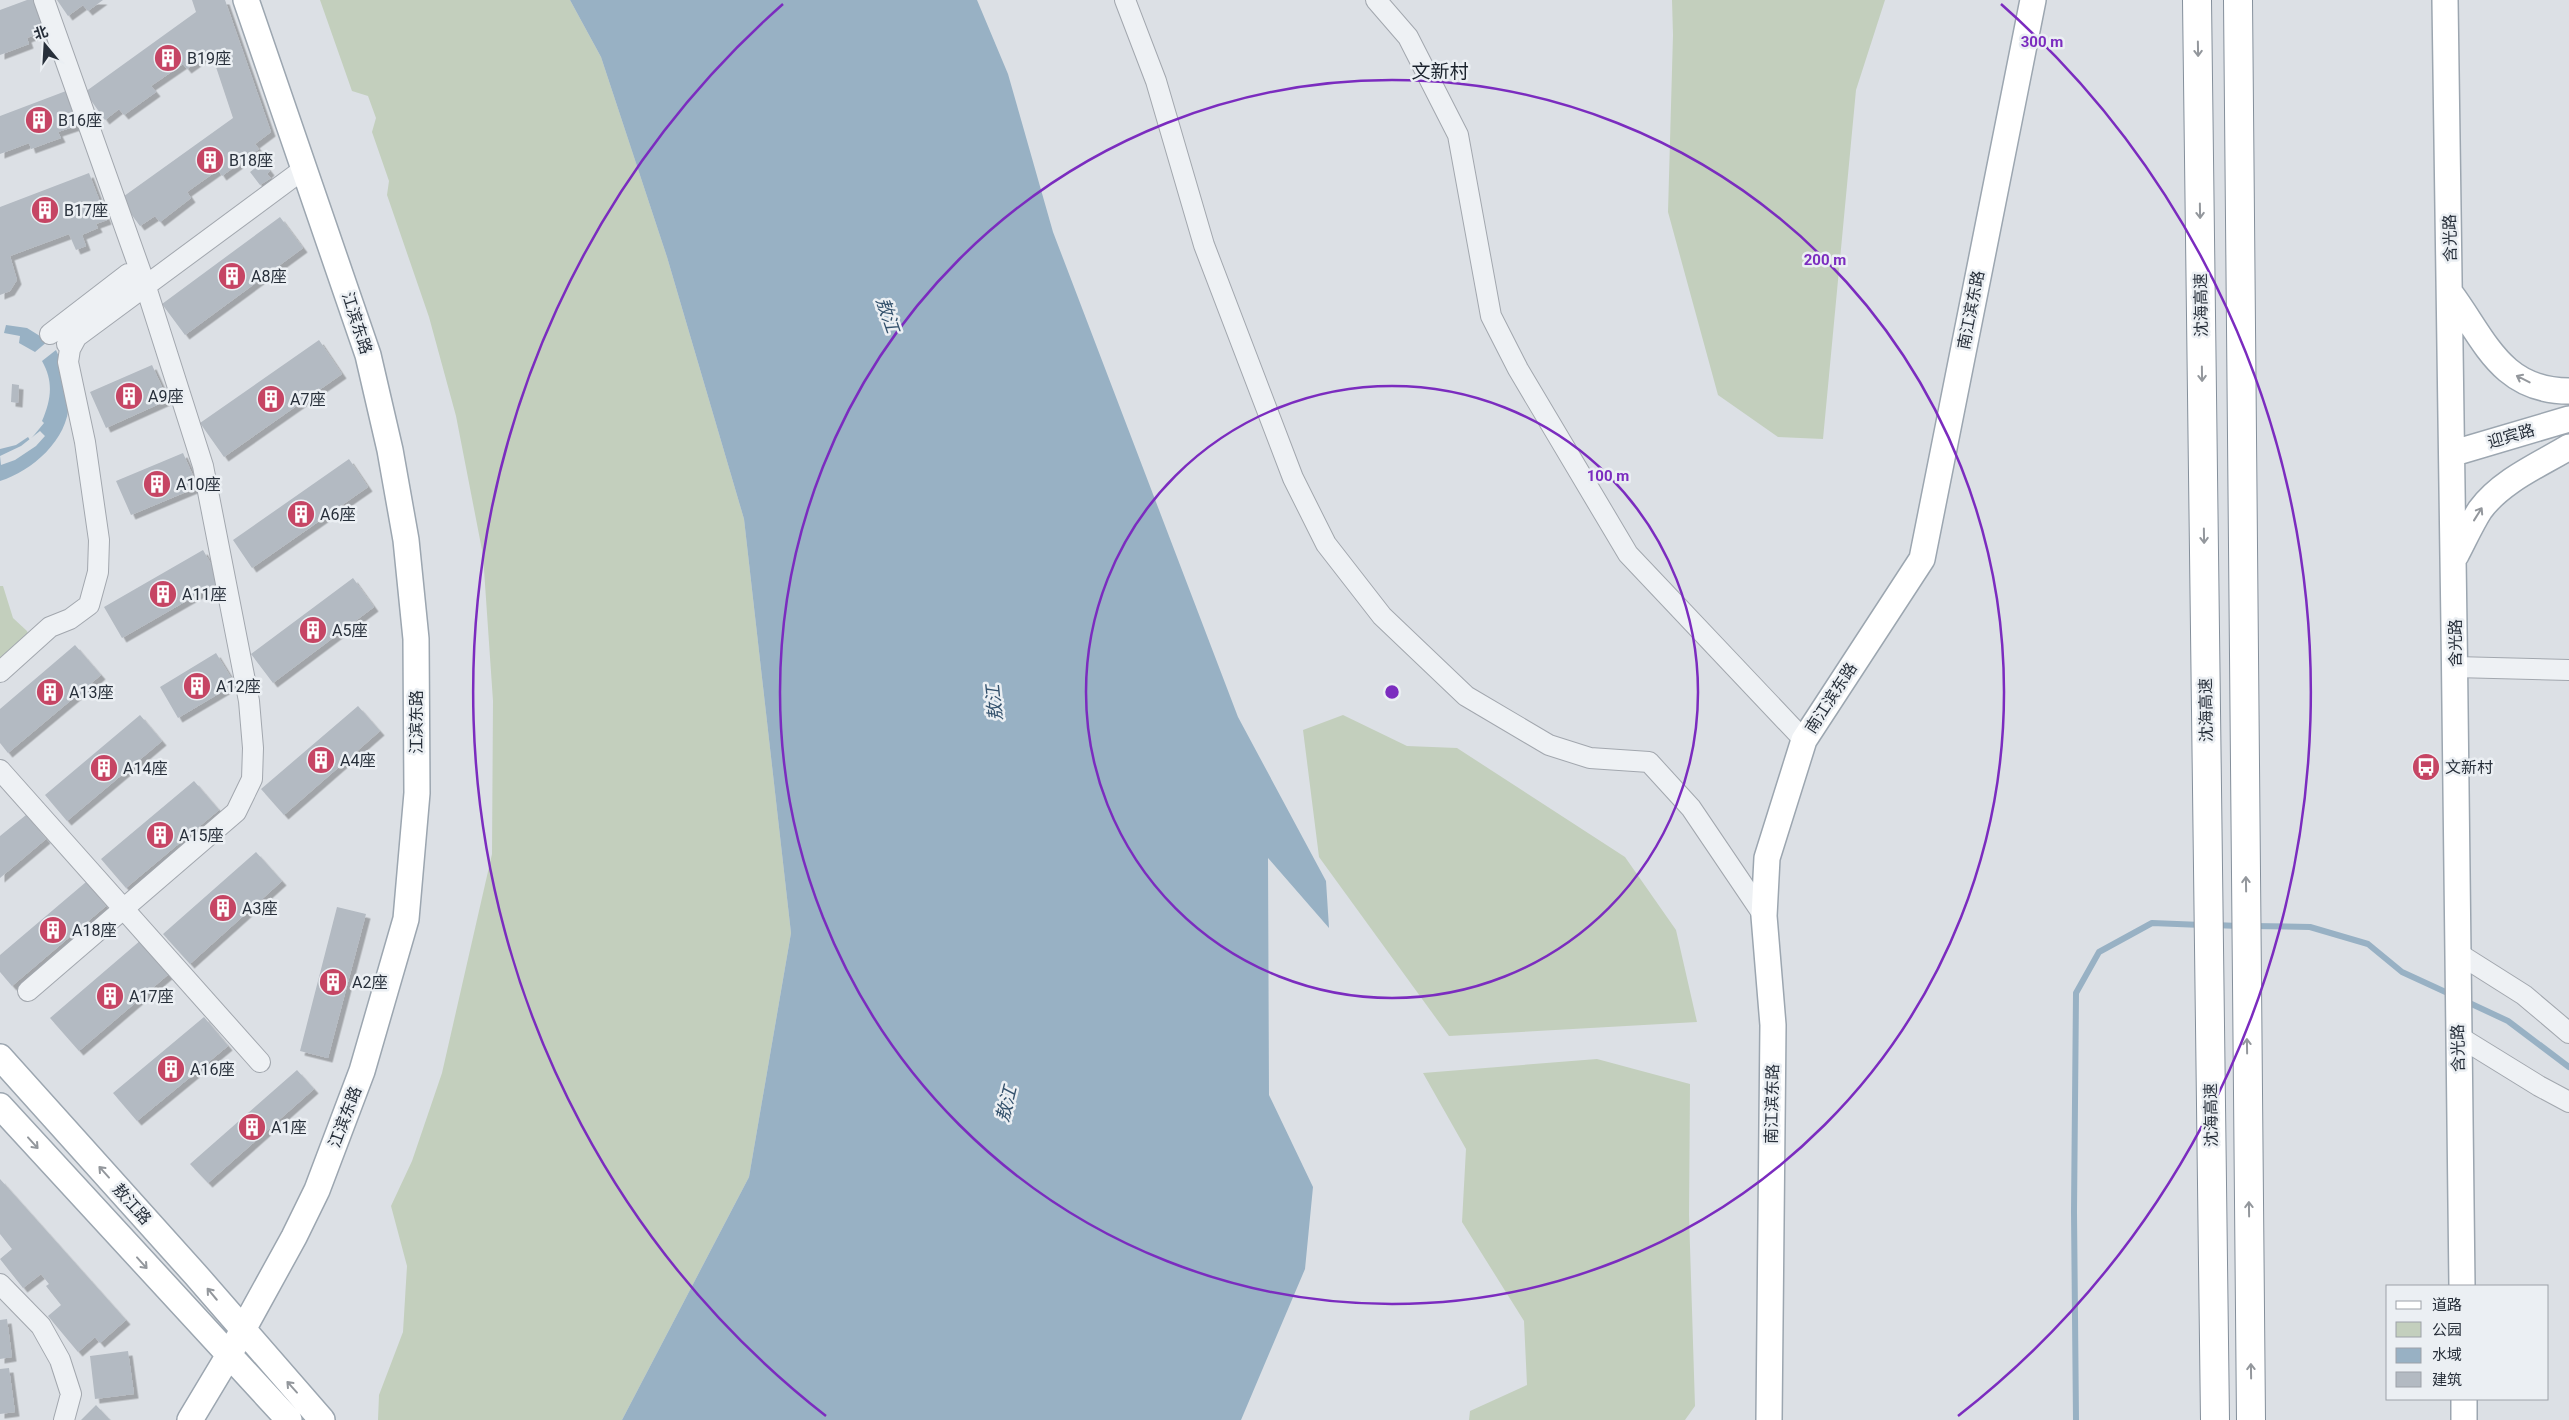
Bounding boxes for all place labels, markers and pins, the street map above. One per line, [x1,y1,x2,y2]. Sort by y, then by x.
building icon: B19座 [153,43,183,73]
place label: B19座 [187,49,231,68]
building icon: B16座 [24,105,54,135]
place label: B16座 [58,111,102,130]
building icon: B18座 [195,145,225,175]
place label: B18座 [229,151,273,170]
building icon: B17座 [30,195,60,225]
place label: B17座 [64,201,108,220]
building icon: A8座 [217,261,247,291]
place label: A8座 [251,267,286,286]
building icon: A9座 [114,381,144,411]
building icon: A7座 [256,384,286,414]
place label: A9座 [148,387,183,406]
place label: A7座 [290,390,325,409]
building icon: A10座 [142,469,172,499]
place label: A10座 [176,475,220,494]
building icon: A6座 [286,499,316,529]
place label: A6座 [320,505,355,524]
building icon: A11座 [148,579,178,609]
place label: A11座 [182,585,226,604]
building icon: A5座 [298,615,328,645]
place label: A5座 [332,621,367,640]
building icon: A12座 [182,671,212,701]
building icon: A13座 [35,677,65,707]
place label: A12座 [216,677,260,696]
place label: A13座 [69,683,113,702]
centre of rings [1383,683,1401,701]
building icon: A4座 [306,745,336,775]
place label: A4座 [340,751,375,770]
bus stop icon: 文新村 [2411,752,2441,782]
building icon: A14座 [89,753,119,783]
place label: 文新村 [2445,758,2493,777]
place label: A14座 [123,759,167,778]
building icon: A15座 [145,820,175,850]
place label: A15座 [179,826,223,845]
building icon: A3座 [208,893,238,923]
place label: A3座 [242,899,277,918]
building icon: A18座 [38,915,68,945]
place label: A18座 [72,921,116,940]
building icon: A2座 [318,967,348,997]
place label: A2座 [352,973,387,992]
building icon: A17座 [95,981,125,1011]
place label: A17座 [129,987,173,1006]
building icon: A16座 [156,1054,186,1084]
place label: A16座 [190,1060,234,1079]
building icon: A1座 [237,1112,267,1142]
place label: A1座 [271,1118,306,1137]

